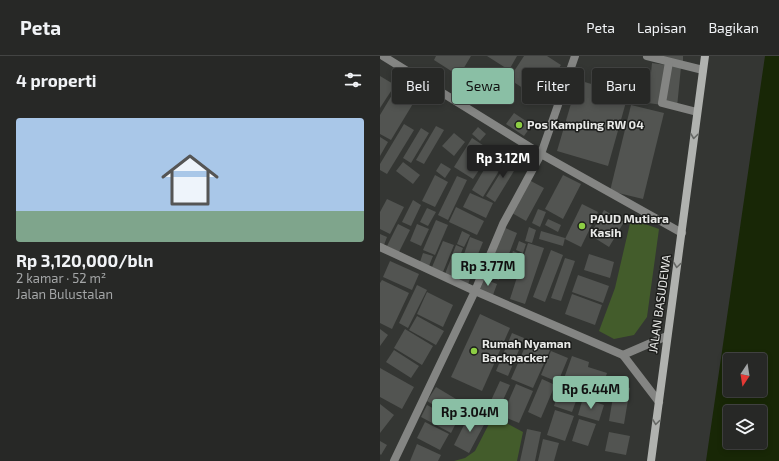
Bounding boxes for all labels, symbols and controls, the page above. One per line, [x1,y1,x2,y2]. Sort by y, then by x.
text: Peta [20,16,61,39]
text: Peta [586,19,615,36]
text: Lapisan [637,19,686,36]
text: Bagikan [708,19,759,36]
chip: Beli [392,68,444,104]
chip: Sewa [452,68,514,104]
chip: Filter [522,68,584,104]
chip: Baru [592,68,650,104]
icon: filters [342,69,364,91]
text: 4 properti [16,70,97,90]
place label: Pos Kampling RW 04 [527,117,644,131]
marker: Pos Kampling RW 04 [514,120,524,130]
one-way arrow [690,133,699,139]
icon: home [154,144,226,216]
pin: Rp 3.12M [462,145,544,179]
text: Rp 3.12M [476,150,530,166]
place label: PAUD Mutiara Kasih [590,211,669,239]
marker: PAUD Mutiara Kasih [577,221,587,231]
text: Rp 3,120,000/bln [16,250,153,270]
pin: Rp 3.77M [447,253,529,287]
street label: JALAN BASUDEWA [645,253,673,354]
text: Rp 3.77M [461,258,515,274]
one-way arrow [673,262,682,268]
text: 2 kamar · 52 m² [16,270,106,286]
text: Jalan Bulustalan [16,286,113,302]
place label: Rumah Nyaman Backpacker [482,336,571,364]
marker: Rumah Nyaman Backpacker [469,346,479,356]
north arrow [723,353,767,397]
map controls [723,353,767,449]
pin: Rp 6.44M [550,376,632,410]
text: Rp 6.44M [562,381,620,397]
pin: Rp 3.04M [429,399,511,433]
text: Rp 3.04M [441,404,499,420]
button: layers [723,405,767,449]
one-way arrow [652,419,661,425]

